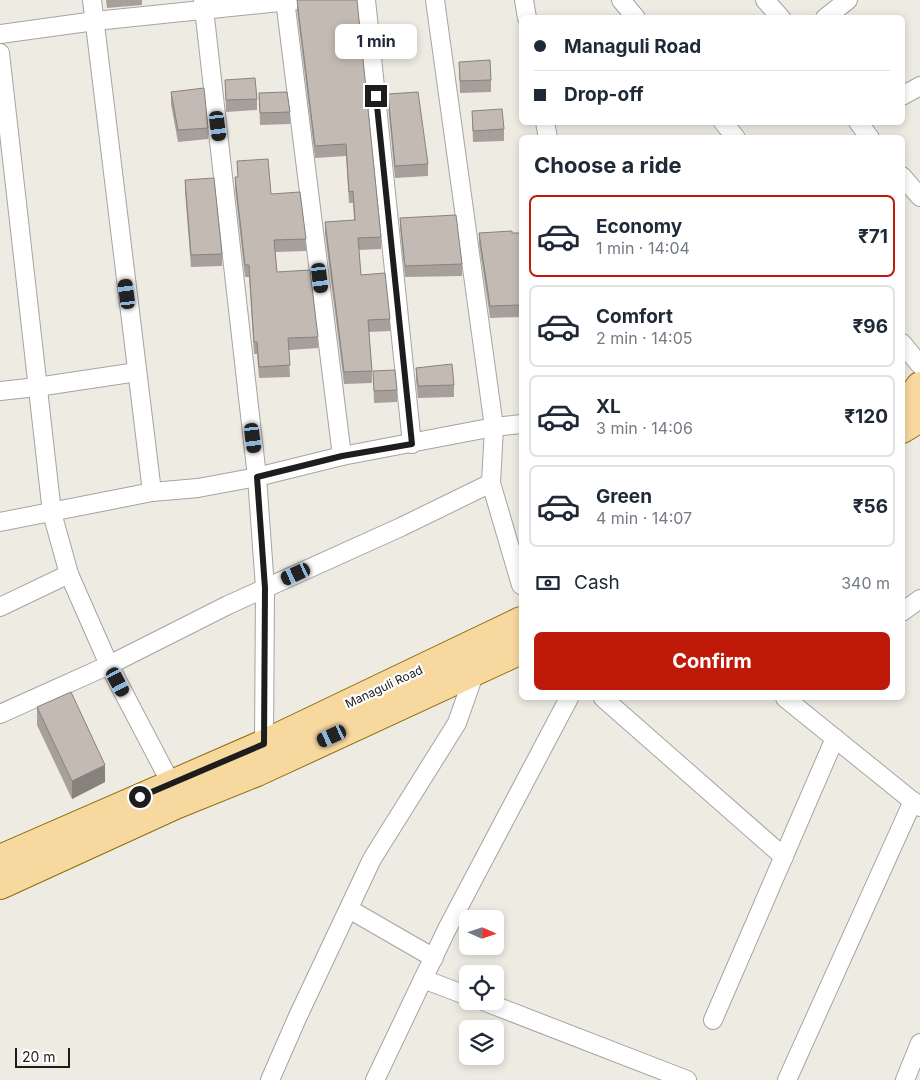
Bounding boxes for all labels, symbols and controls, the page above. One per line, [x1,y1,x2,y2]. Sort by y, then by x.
callout: 1 min [335,23,417,58]
text: 1 min [356,31,396,51]
text: Managuli Road [564,35,701,58]
text: Drop-off [564,83,644,106]
route end [365,85,387,107]
car [208,110,227,142]
text: Choose a ride [534,152,682,178]
icon: car [536,214,581,259]
text: Economy [596,215,682,238]
text: ₹71 [858,225,888,248]
text: 1 min · 14:04 [596,238,690,258]
car [310,262,329,294]
car [117,278,136,310]
icon: car [536,304,581,349]
text: Comfort [596,305,673,328]
text: ₹96 [852,315,888,338]
text: 2 min · 14:05 [596,328,692,348]
icon: car [536,394,581,439]
text: XL [596,395,621,418]
text: ₹120 [844,405,888,428]
text: 3 min · 14:06 [596,418,693,438]
car [243,422,262,454]
icon: car [536,484,581,529]
text: Green [596,485,652,508]
text: ₹56 [853,495,888,518]
text: 4 min · 14:07 [596,508,692,528]
car [279,561,312,587]
icon: cash [534,569,562,597]
text: Cash [574,571,620,594]
text: 340 m [841,573,890,593]
button: Confirm [534,632,890,690]
street label: Managuli Road [343,662,425,711]
car [104,665,131,699]
car [315,723,348,749]
route start [129,786,151,808]
north arrow [459,910,504,955]
map controls [459,910,504,1065]
button: locate [459,965,504,1010]
button: layers [459,1020,504,1065]
scale bar [15,1045,70,1068]
text: 20 m [22,1048,56,1065]

